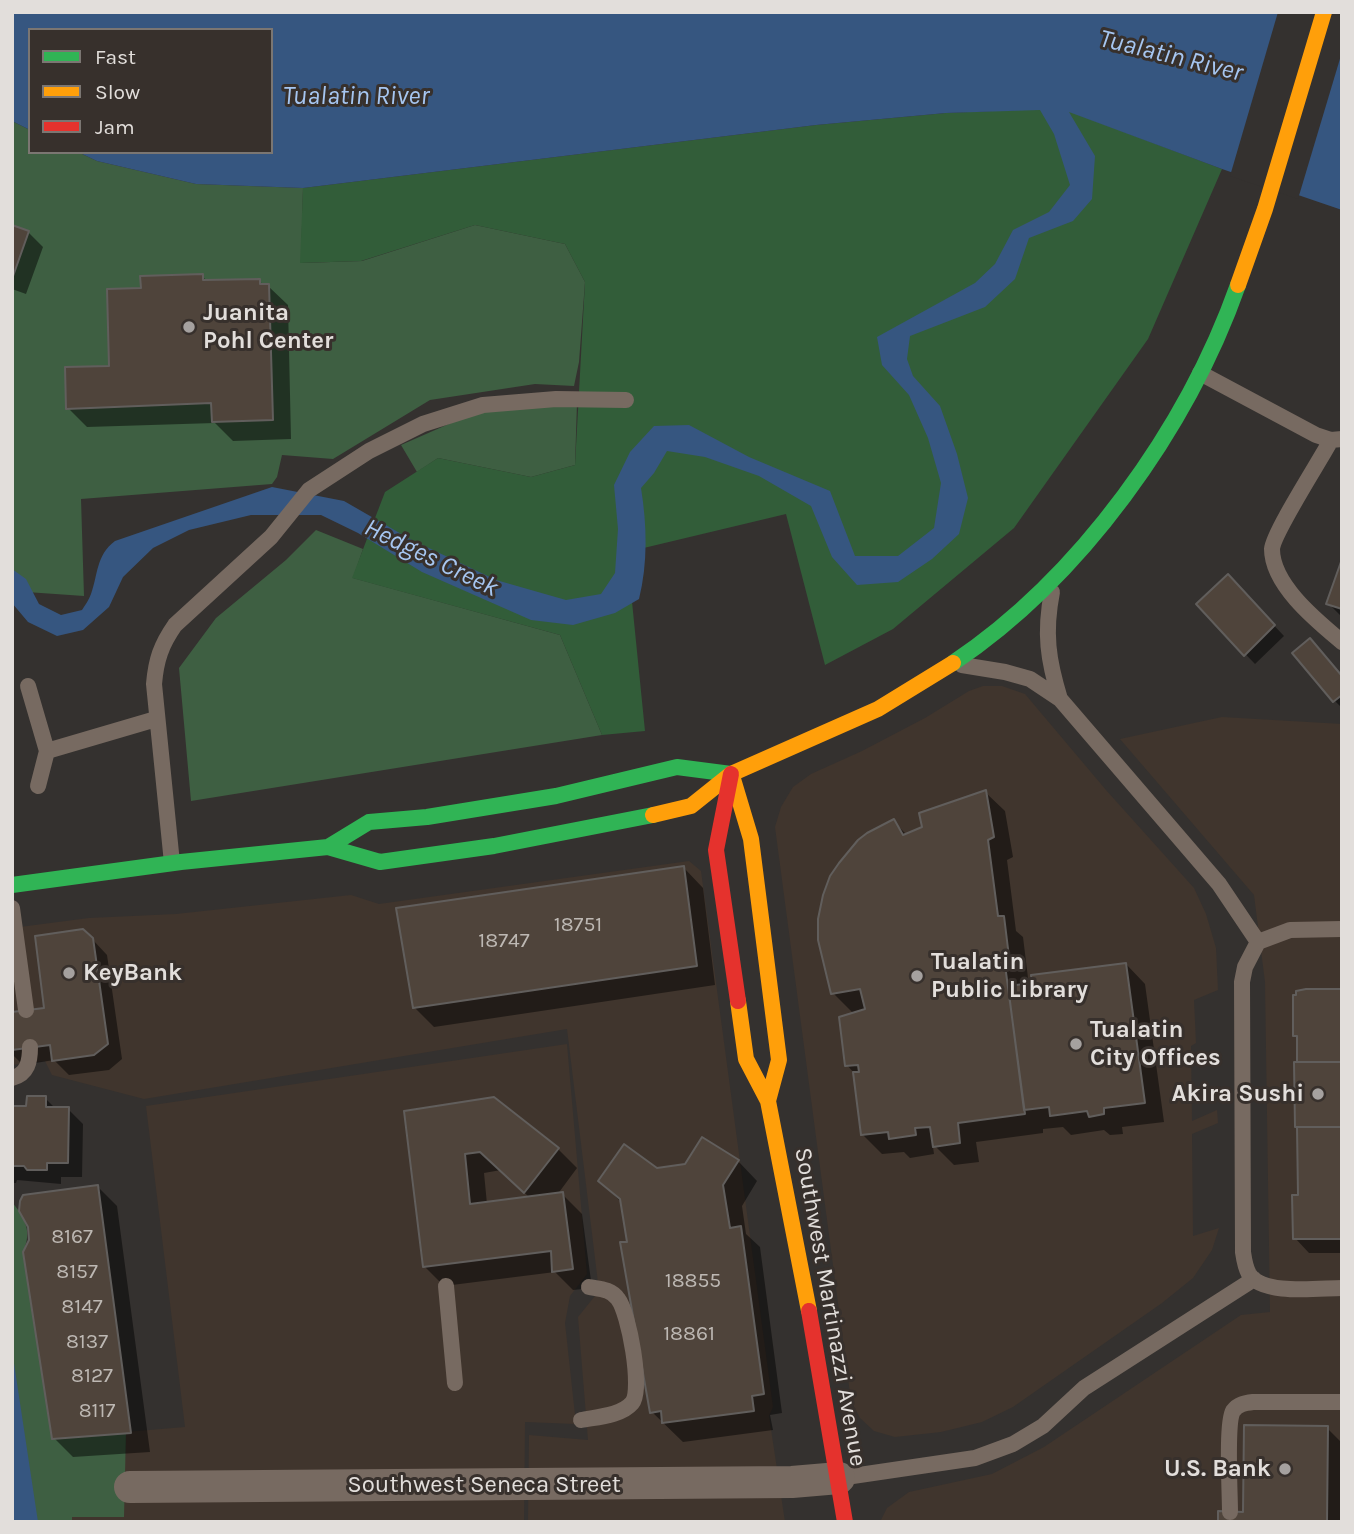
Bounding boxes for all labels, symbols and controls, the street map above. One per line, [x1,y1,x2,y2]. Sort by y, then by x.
water label: Tualatin River [1096,23,1246,89]
legend [28,28,273,154]
text: Fast [95,45,136,69]
text: Slow [95,80,140,104]
water label: Tualatin River [283,81,429,113]
text: Jam [95,115,135,139]
place label: Juanita Pohl Center [203,299,333,355]
marker: Juanita Pohl Center [181,319,197,335]
water label: Hedges Creek [359,512,503,604]
house number: 18751 [554,912,602,938]
house number: 18747 [478,928,530,954]
place label: Tualatin Public Library [931,948,1088,1004]
place label: KeyBank [83,959,182,987]
marker: KeyBank [61,965,77,981]
marker: Tualatin Public Library [909,968,925,984]
place label: Tualatin City Offices [1090,1016,1221,1072]
marker: Tualatin City Offices [1068,1036,1084,1052]
place label: Akira Sushi [1172,1080,1304,1108]
marker: Akira Sushi [1310,1086,1326,1102]
street label: Southwest Martinazzi Avenue [788,1145,872,1469]
house number: 8167 [51,1224,93,1250]
house number: 8157 [56,1259,98,1285]
house number: 18855 [665,1268,721,1294]
house number: 8147 [61,1294,103,1320]
house number: 18861 [663,1321,715,1347]
house number: 8137 [66,1329,108,1355]
house number: 8127 [71,1363,113,1389]
house number: 8117 [79,1398,115,1424]
place label: U.S. Bank [1164,1455,1271,1483]
marker: U.S. Bank [1277,1461,1293,1477]
street label: Southwest Seneca Street [347,1471,621,1499]

